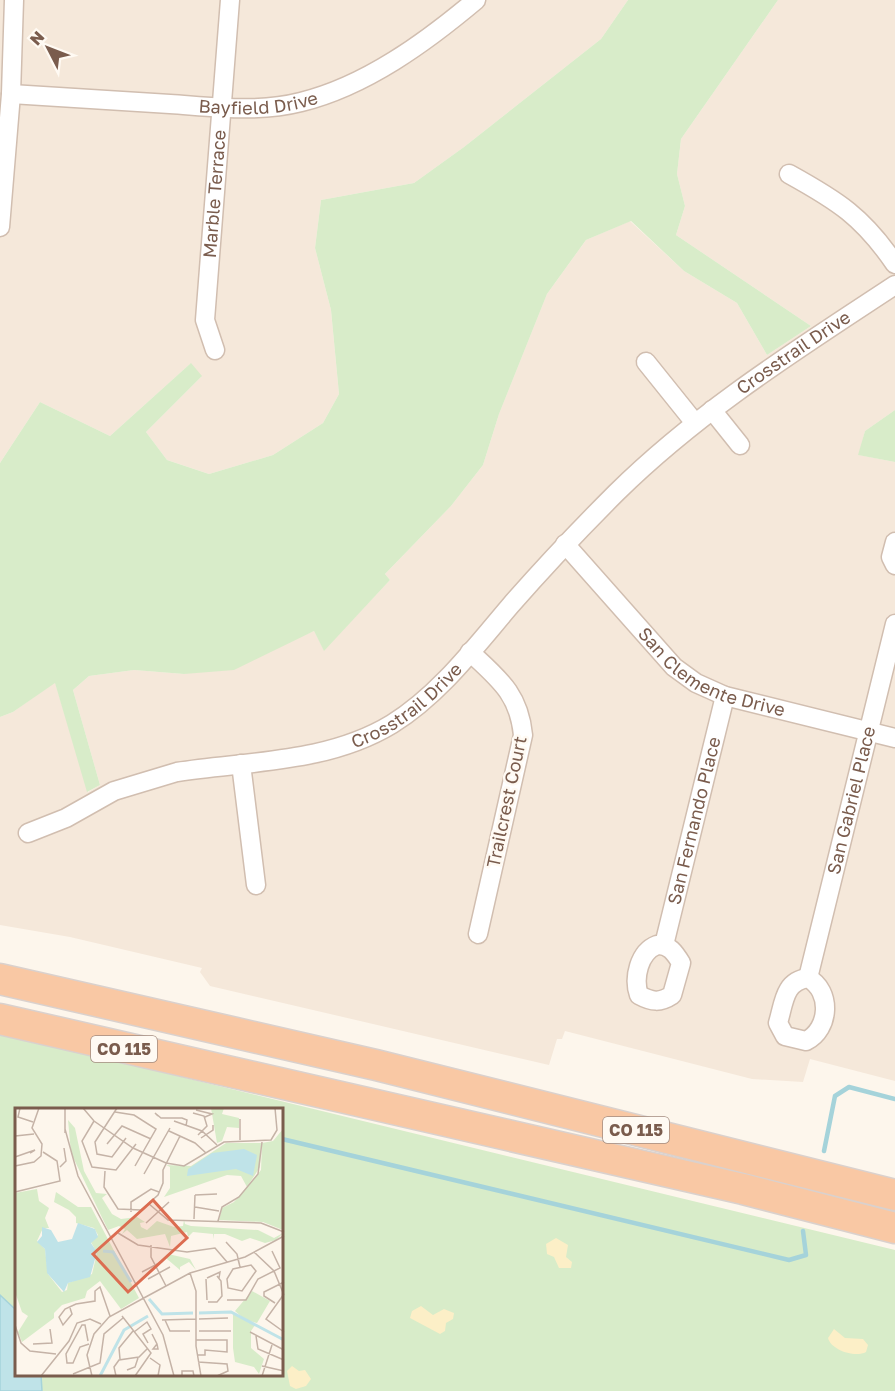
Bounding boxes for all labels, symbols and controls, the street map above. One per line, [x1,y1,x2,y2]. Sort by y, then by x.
north arrow [18,18,78,78]
text: N [25,27,48,49]
street label: Bayfield Drive [198,86,320,118]
street label: Marble Terrace [198,129,230,259]
street label: Crosstrail Drive [732,305,854,399]
street label: San Clemente Drive [634,622,788,720]
street label: Crosstrail Drive [348,658,466,752]
street label: San Gabriel Place [822,724,880,876]
street label: Trailcrest Court [481,734,531,870]
street label: San Fernando Place [662,734,725,907]
road number: CO 115 [91,1036,157,1062]
inset map [15,1108,284,1376]
road number: CO 115 [603,1117,669,1143]

